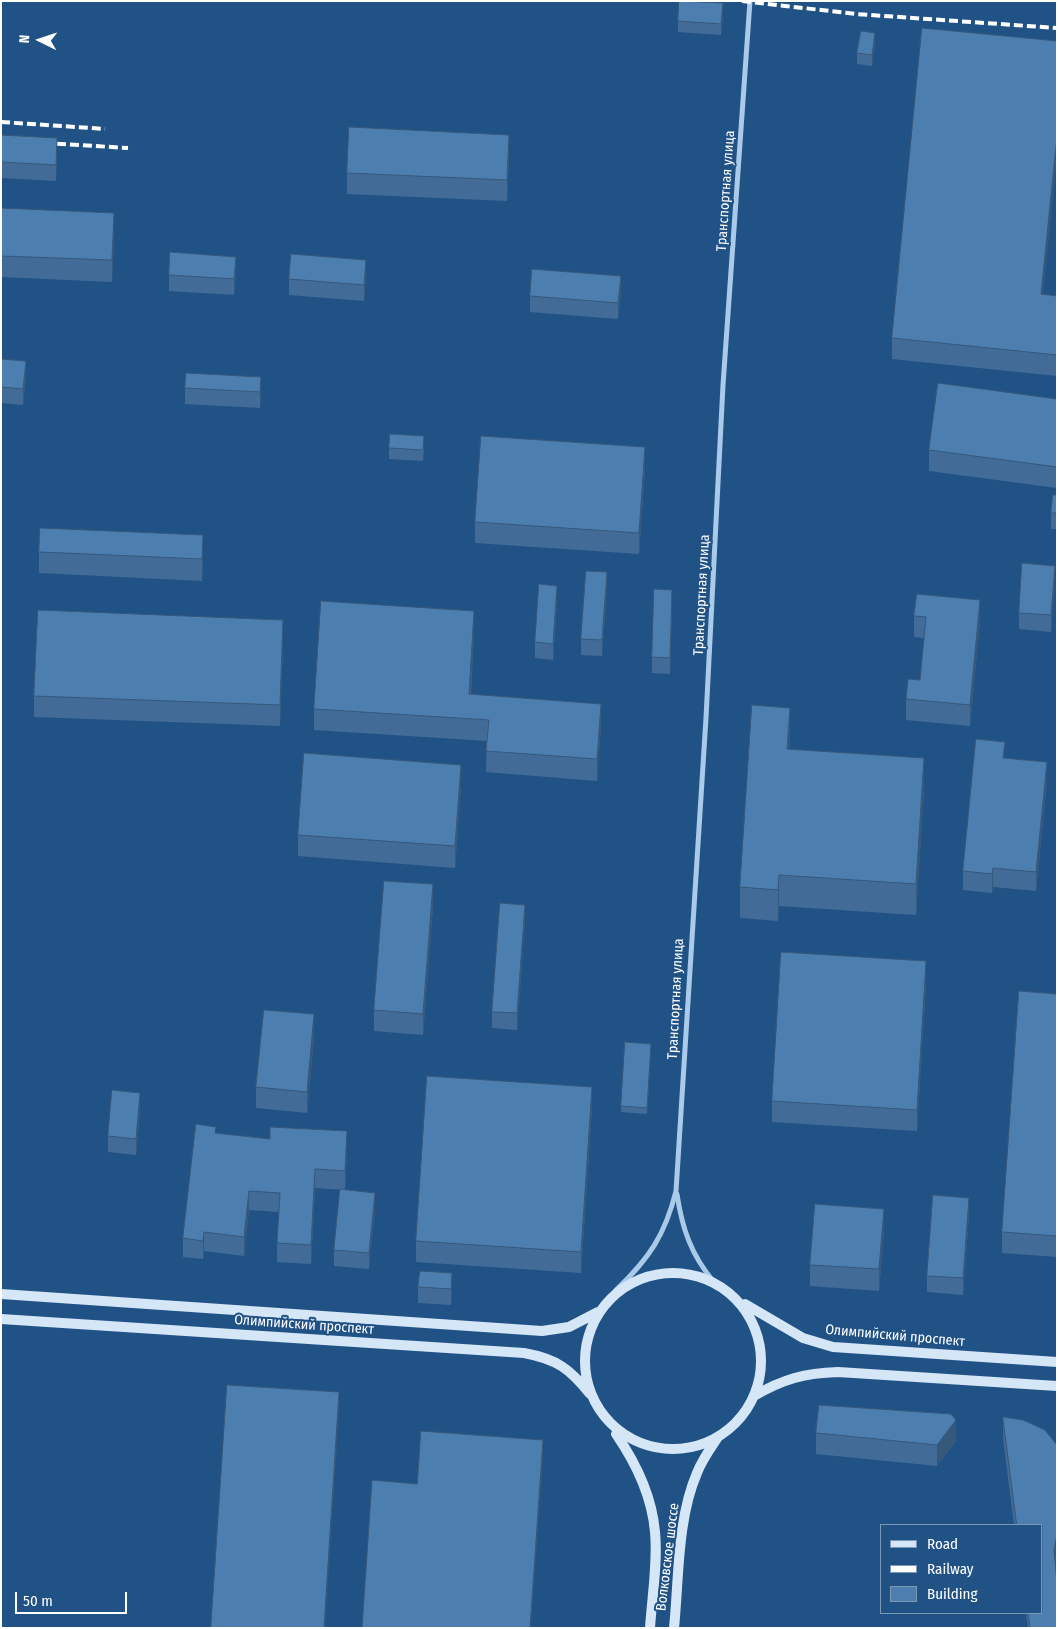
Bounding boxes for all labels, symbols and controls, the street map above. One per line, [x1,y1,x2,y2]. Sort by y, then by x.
north arrow [15,15,65,65]
text: N [16,34,33,44]
street label: Транспортная улица [713,130,739,252]
street label: Транспортная улица [690,534,714,656]
street label: Транспортная улица [664,938,688,1060]
street label: Олимпийский проспект [234,1312,374,1338]
street label: Олимпийский проспект [825,1322,965,1350]
street label: Волковское шоссе [653,1502,683,1612]
legend [880,1524,1043,1614]
text: Road [927,1535,958,1553]
text: Railway [927,1560,974,1578]
scale bar [18,1582,130,1614]
text: Building [927,1585,978,1603]
text: 50 m [23,1592,53,1610]

